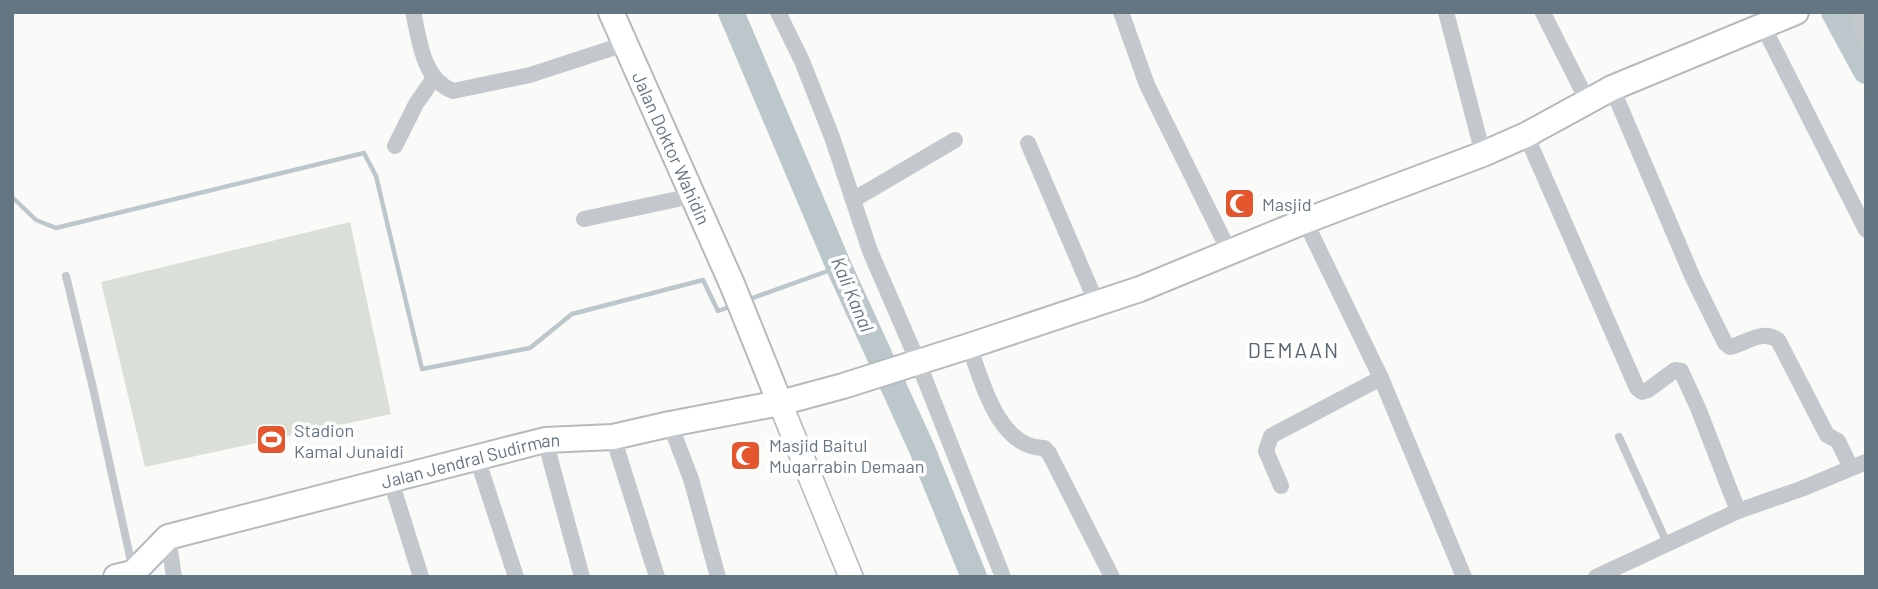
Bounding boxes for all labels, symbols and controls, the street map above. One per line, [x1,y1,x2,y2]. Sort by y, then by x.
street label: Jalan Doktor Wahidin [628,68,715,228]
mosque icon: Masjid [1222,187,1256,221]
place label: Masjid [1262,193,1312,215]
water label: Kali Kanal [827,253,879,336]
district label: DEMAAN [1248,337,1340,362]
place label: Stadion Kamal Junaidi [294,419,404,462]
sports icon: Stadion Kamal Junaidi [254,423,288,457]
street label: Jalan Jendral Sudirman [379,428,561,493]
place label: Masjid Baitul Muqarrabin Demaan [769,434,924,477]
mosque icon: Masjid Baitul Muqarrabin Demaan [729,438,763,472]

